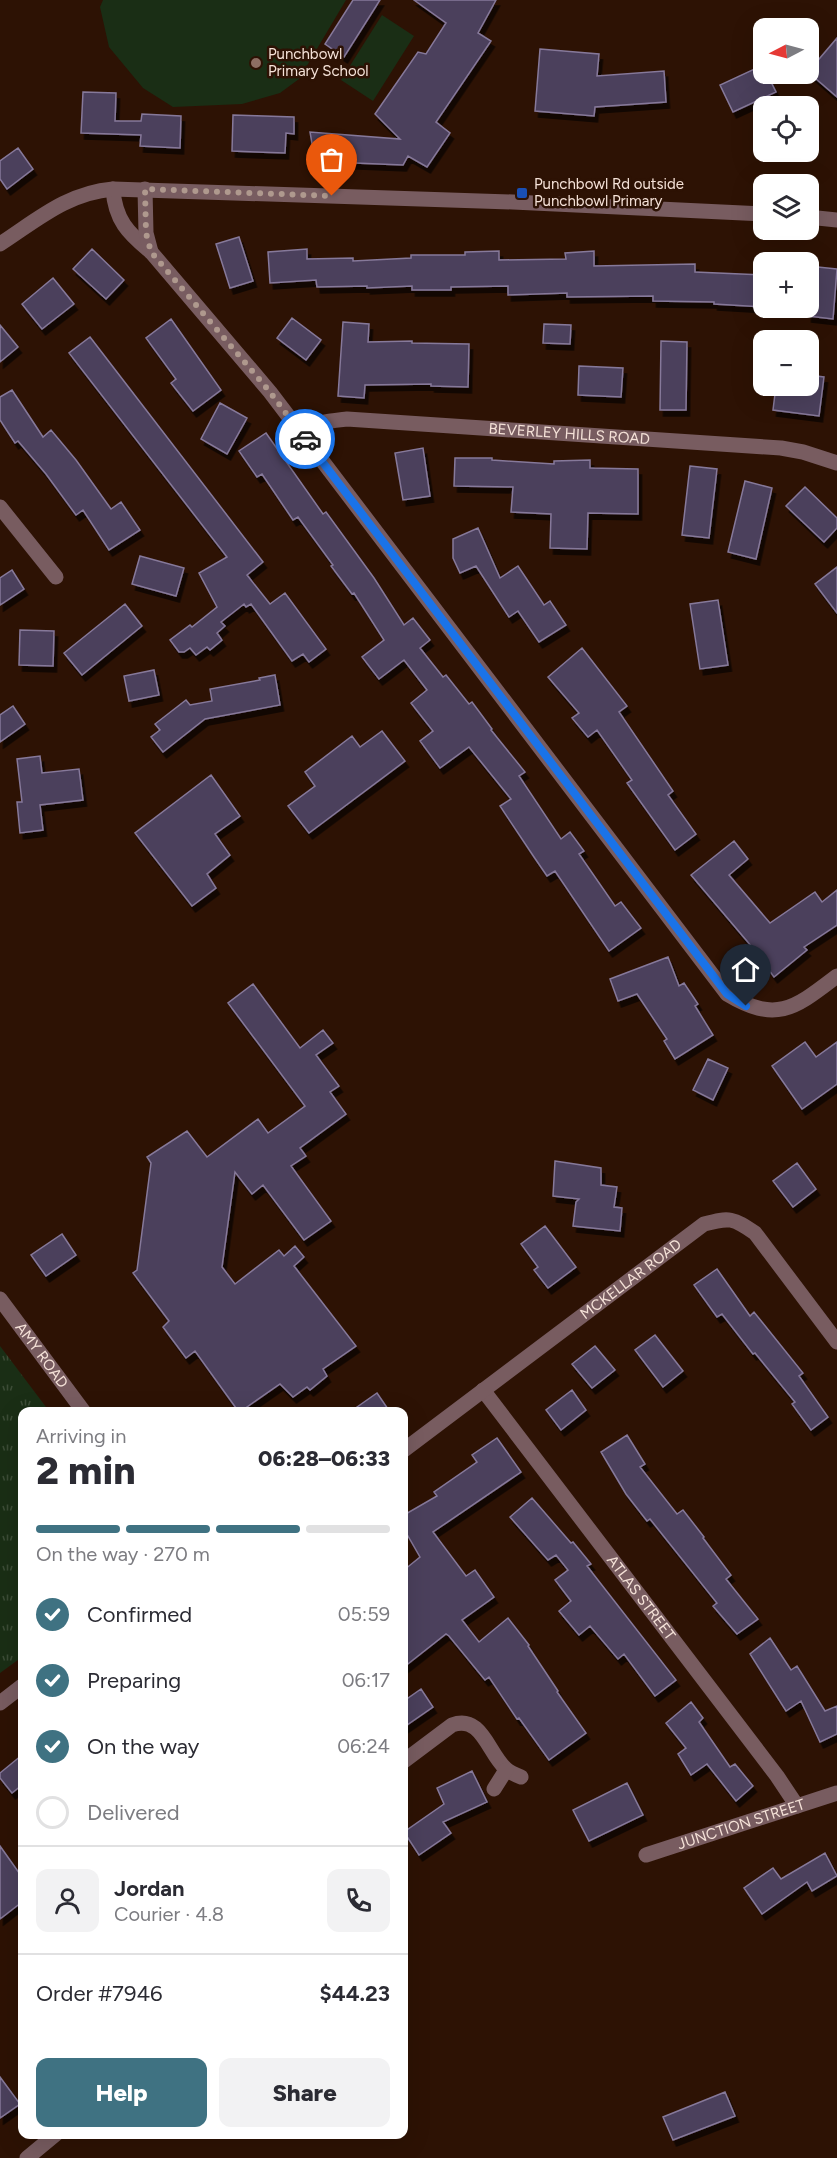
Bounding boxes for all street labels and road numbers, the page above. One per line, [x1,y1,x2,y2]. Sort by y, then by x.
street label: BEVERLEY HILLS ROAD [488,419,650,448]
street label: MCKELLAR ROAD [577,1235,685,1323]
street label: AMY ROAD [12,1319,72,1392]
street label: ATLAS STREET [603,1552,680,1644]
street label: JUNCTION STREET [675,1795,808,1853]

